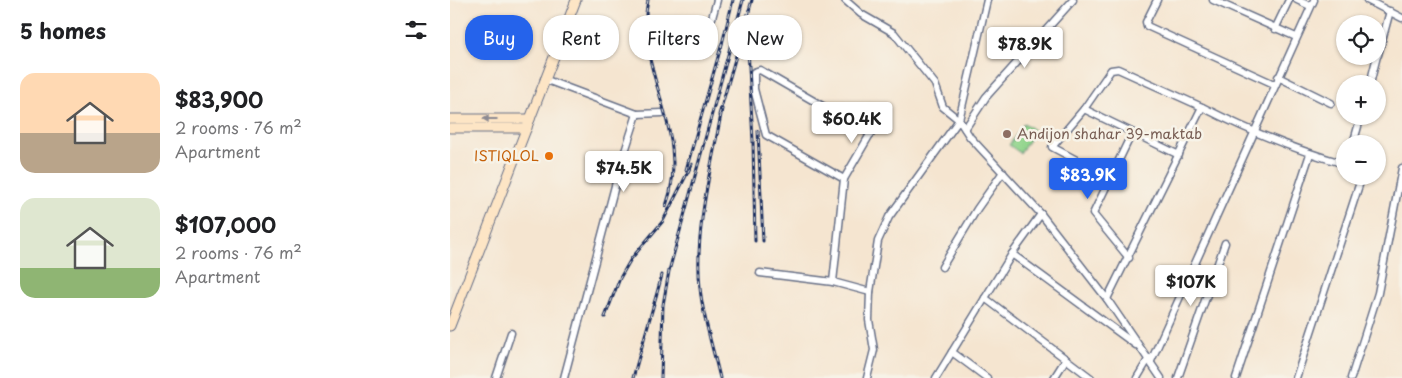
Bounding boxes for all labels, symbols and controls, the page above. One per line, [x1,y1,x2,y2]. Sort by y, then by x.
text: 5 homes [20,14,106,46]
chip: Buy [465,15,533,60]
chip: Rent [543,15,619,60]
chip: Filters [629,15,718,60]
chip: New [728,15,802,60]
map controls [1336,15,1386,185]
button: locate [1336,15,1386,65]
icon: filters [402,16,430,44]
pin: $78.9K [984,27,1066,69]
text: $78.9K [998,31,1052,55]
button: + [1336,75,1386,125]
text: $83,900 [175,83,263,115]
icon: home [60,93,120,153]
pin: $60.4K [811,102,893,144]
text: $60.4K [823,106,881,130]
text: 2 rooms · 76 m² [175,115,302,139]
one-way arrow [482,115,498,123]
place label: Andijon shahar 39-maktab [1017,123,1202,144]
marker: Andijon shahar 39-maktab [1001,128,1013,140]
button: − [1336,135,1386,185]
text: Apartment [175,139,260,163]
place label: ISTIQLOL [474,145,539,166]
marker: ISTIQLOL [543,150,555,162]
pin: $74.5K [583,150,665,193]
text: $74.5K [596,155,652,179]
pin: $83.9K [1047,158,1129,200]
text: $83.9K [1060,162,1116,186]
text: $107,000 [175,208,276,240]
icon: home [60,218,120,278]
text: 2 rooms · 76 m² [175,240,302,264]
text: Apartment [175,264,260,288]
pin: $107K [1156,264,1226,307]
text: $107K [1166,269,1216,293]

